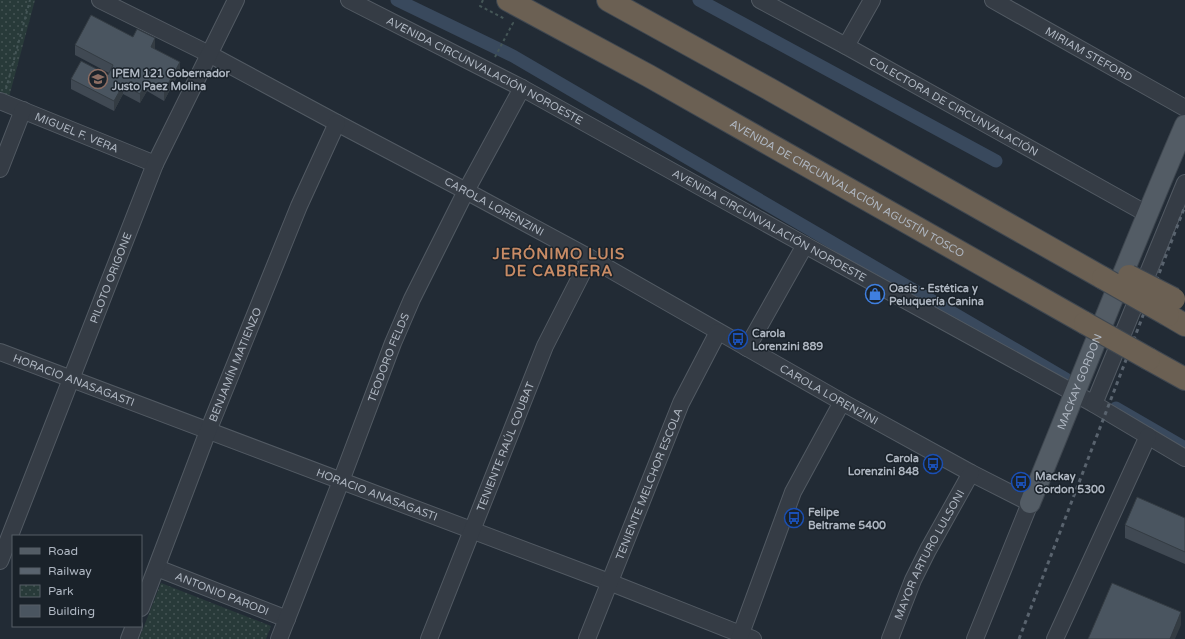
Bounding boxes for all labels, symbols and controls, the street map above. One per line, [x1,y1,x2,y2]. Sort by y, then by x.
street label: AVENIDA CIRCUNVALACIÓN NOROESTE [384,14,585,127]
street label: MIRIAM STEFORD [1043,24,1135,84]
street label: COLECTORA DE CIRCUNVALACIÓN [867,54,1041,159]
place label: IPEM 121 Gobernador Justo Paez Molina [111,67,231,93]
school or university icon: IPEM 121 Gobernador Justo Paez Molina [87,68,109,90]
street label: MIGUEL F. VERA [33,109,121,155]
street label: AVENIDA DE CIRCUNVALACIÓN AGUSTÍN TOSCO [728,117,967,260]
street label: AVENIDA CIRCUNVALACIÓN NOROESTE [670,166,869,284]
street label: CAROLA LORENZINI [442,174,546,238]
street label: PILOTO ORIGONE [87,230,134,325]
district label: JERÓNIMO LUIS DE CABRERA [492,244,625,280]
place label: Oasis - Estética y Peluquería Canina [889,282,984,309]
shop icon: Oasis - Estética y Peluquería Canina [864,283,886,305]
street label: BENJAMÍN MATIENZO [206,305,264,424]
street label: TEODORO FELDS [365,311,412,404]
place label: Carola Lorenzini 889 [752,327,823,353]
bus stop icon: Carola Lorenzini 889 [727,328,749,350]
street label: MACKAY GORDON [1054,332,1104,431]
street label: HORACIO ANASAGASTI [11,351,136,409]
street label: CAROLA LORENZINI [777,361,881,427]
street label: TENIENTE RAÚL COUBAT [474,380,537,513]
street label: TENIENTE MELCHOR ESCOLA [613,406,685,562]
place label: Carola Lorenzini 848 [848,452,919,478]
bus stop icon: Carola Lorenzini 848 [922,453,944,475]
street label: HORACIO ANASAGASTI [315,466,439,523]
place label: Mackay Gordon 5300 [1035,470,1105,496]
bus stop icon: Mackay Gordon 5300 [1010,471,1032,493]
street label: MAYOR ARTURO LULSONI [892,487,967,622]
place label: Felipe Beltrame 5400 [808,506,886,532]
bus stop icon: Felipe Beltrame 5400 [783,507,805,529]
legend [12,535,142,627]
text: Road [48,544,78,558]
text: Railway [48,564,92,578]
street label: ANTONIO PARODI [173,569,271,618]
text: Park [48,584,74,598]
text: Building [48,604,95,618]

